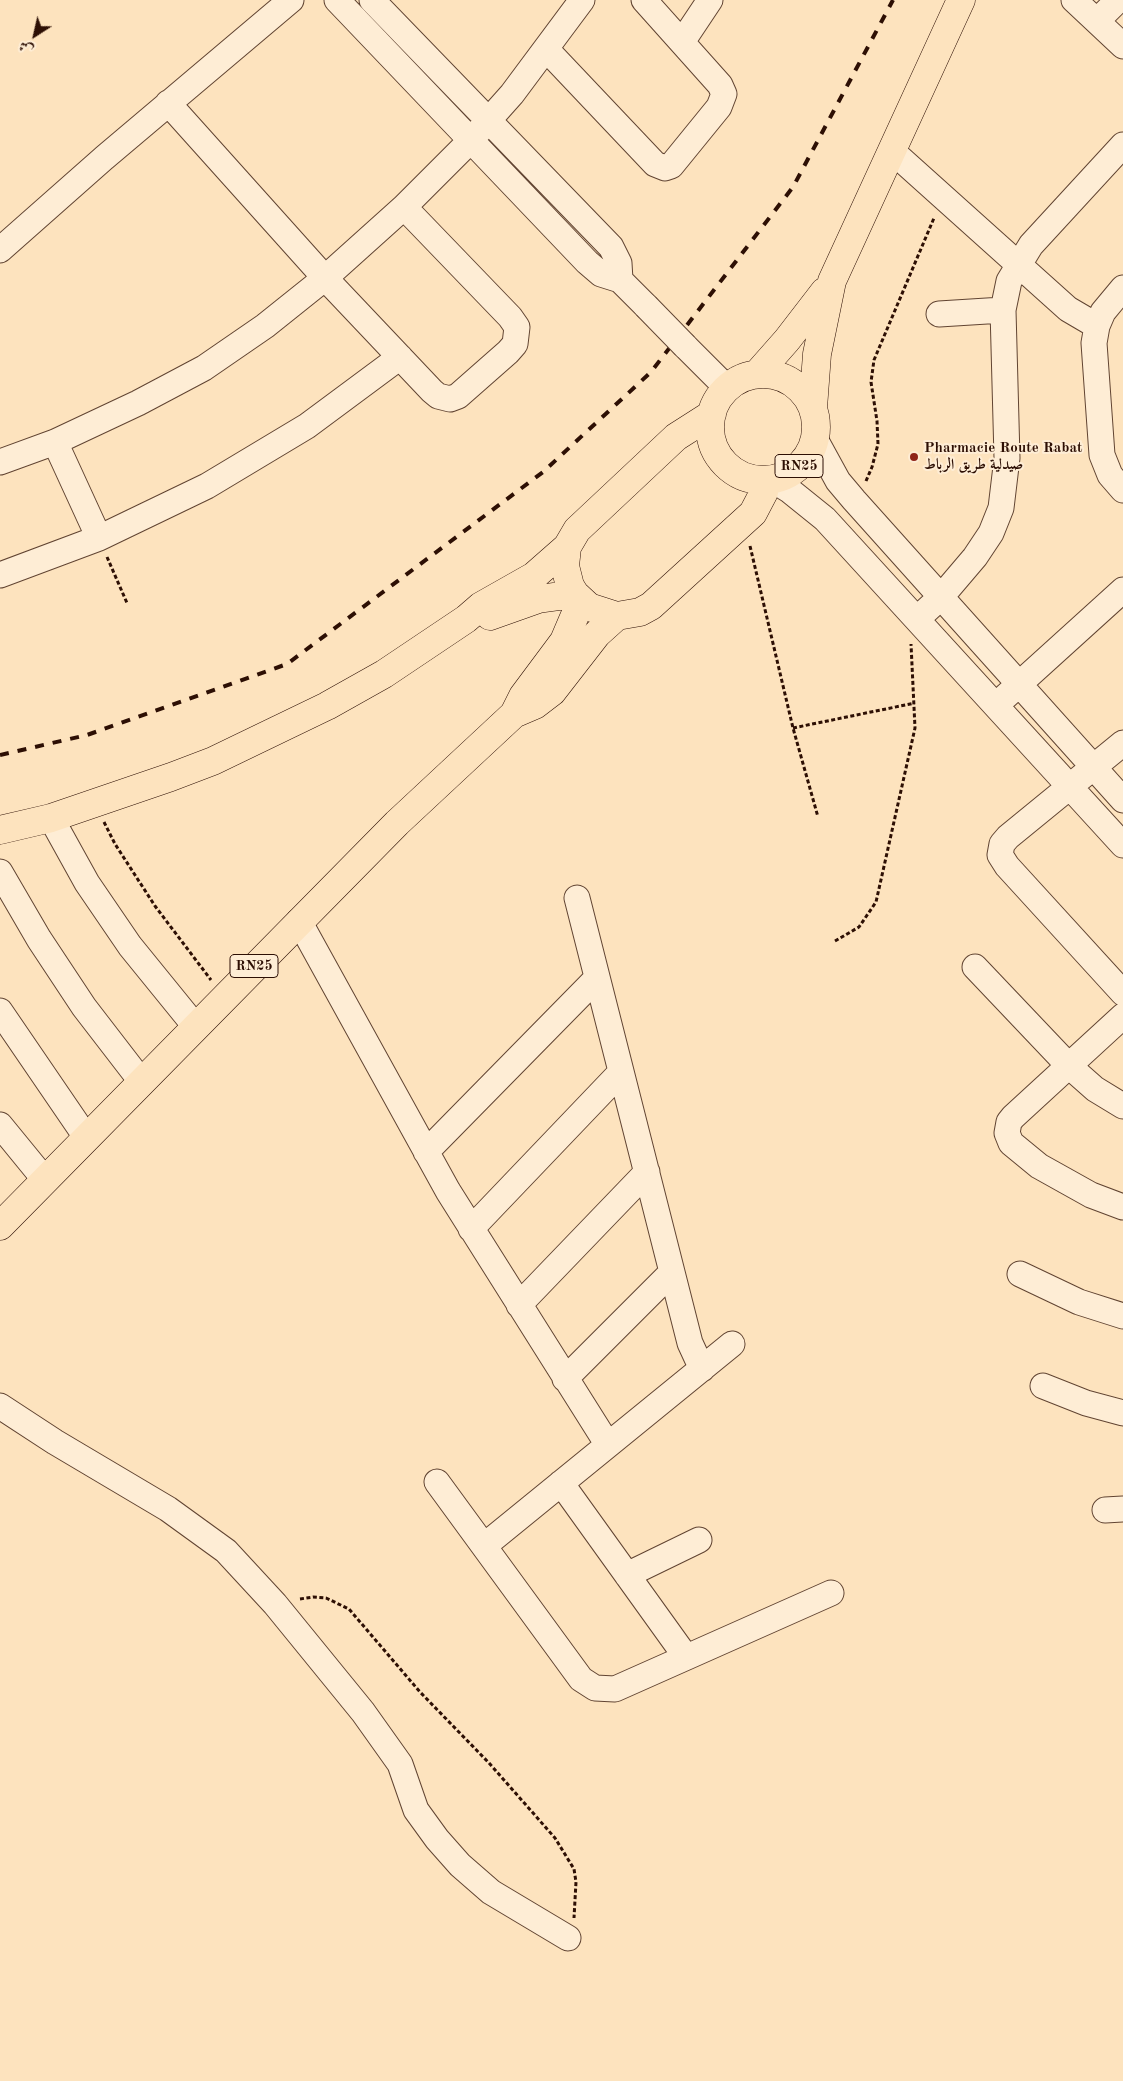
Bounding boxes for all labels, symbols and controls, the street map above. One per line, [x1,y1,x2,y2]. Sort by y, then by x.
north arrow [10,10,60,60]
text: ش [17,38,36,57]
place label: Pharmacie Route Rabat صيدلية طريق الرباط [924,439,1082,474]
marker: Pharmacie Route Rabat صيدلية طريق الرباط [908,451,920,463]
road number: RN25 [775,454,823,478]
road number: RN25 [230,954,278,978]

